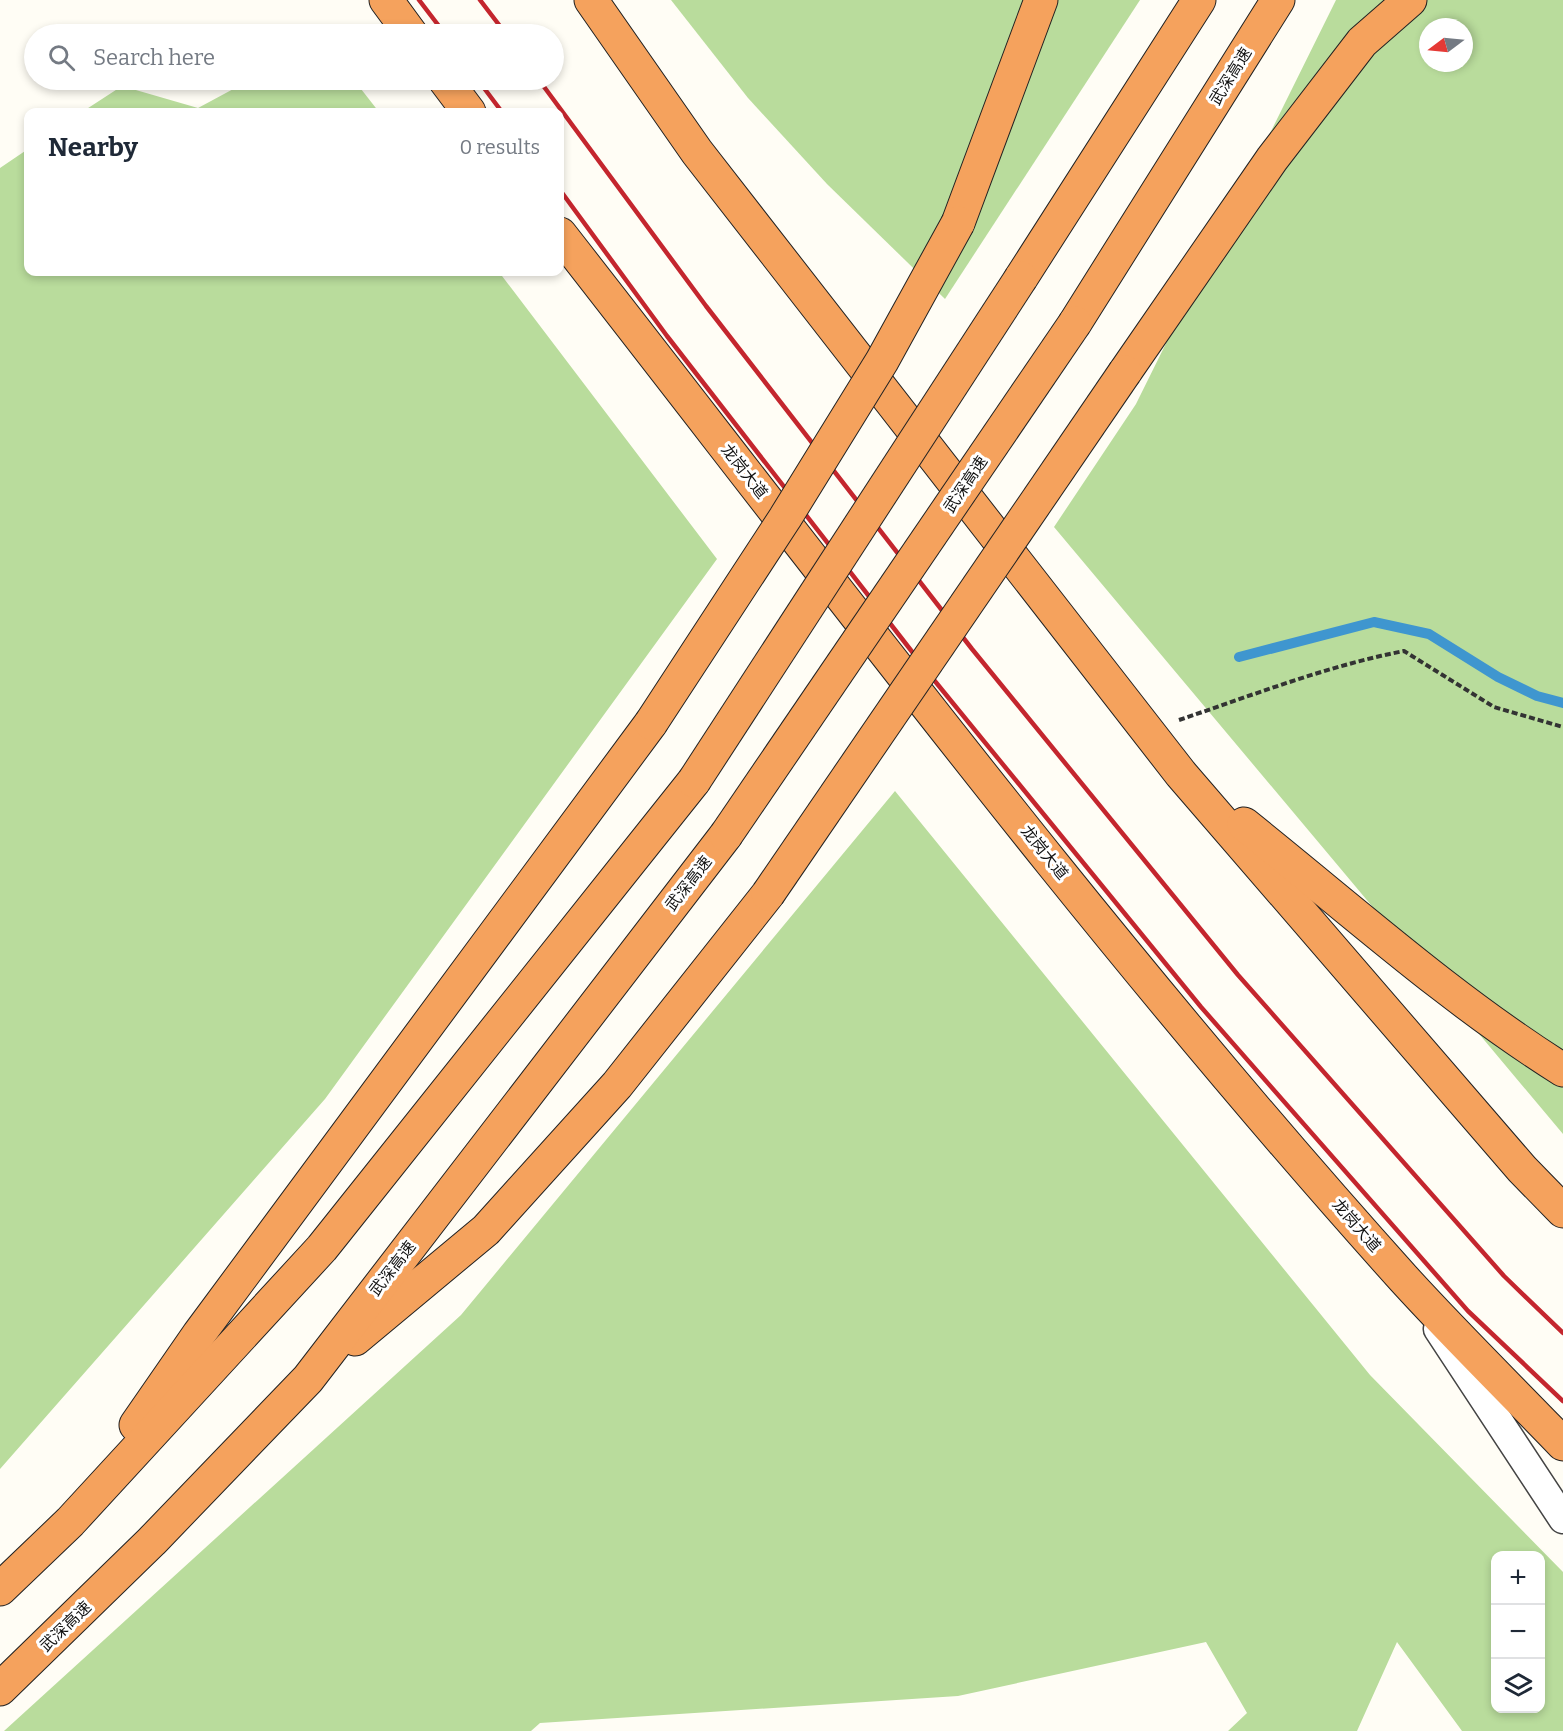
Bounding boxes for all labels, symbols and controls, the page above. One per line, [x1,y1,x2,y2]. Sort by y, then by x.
north arrow [1419,18,1473,72]
search box [24,24,564,90]
icon: search [45,41,78,74]
text: Search here [93,44,215,71]
street label: 武深高速 [1205,44,1255,108]
text: Nearby [48,132,138,163]
text: 0 results [460,135,540,159]
street label: 龙岗大道 [717,440,772,502]
street label: 武深高速 [940,452,991,516]
street label: 龙岗大道 [1017,821,1072,883]
street label: 武深高速 [661,852,716,914]
street label: 龙岗大道 [1328,1195,1385,1256]
street label: 武深高速 [365,1237,420,1299]
map controls [1491,1551,1545,1713]
button: + [1491,1551,1545,1605]
street label: 武深高速 [36,1597,95,1655]
button: − [1491,1605,1545,1659]
button: layers [1491,1659,1545,1713]

